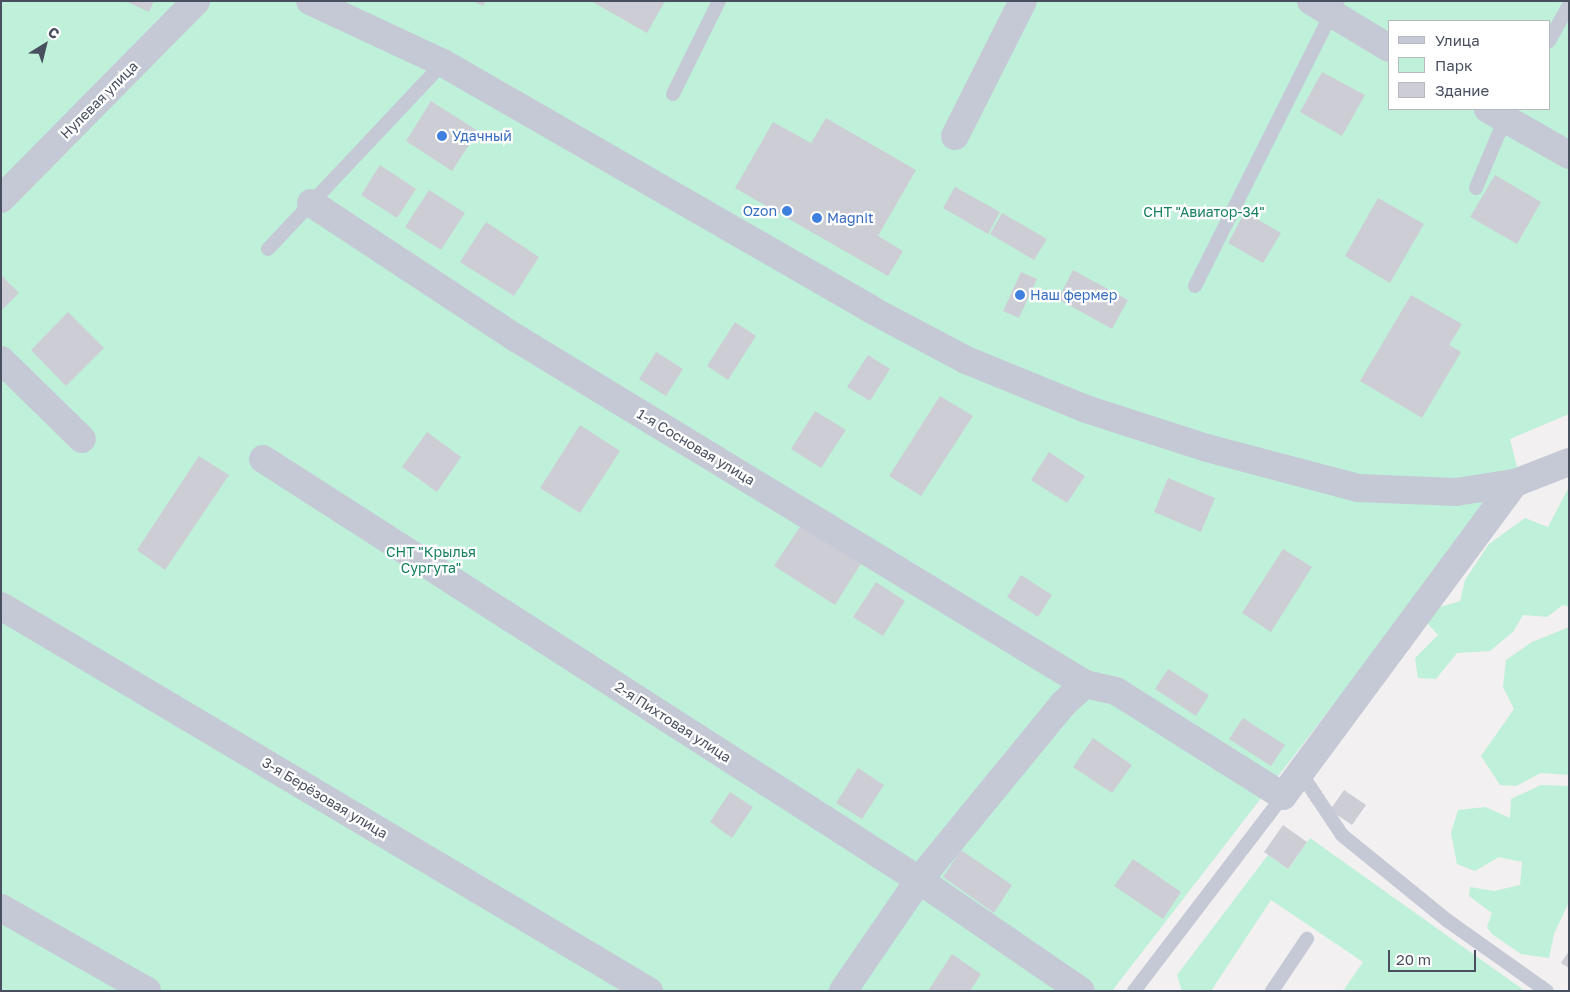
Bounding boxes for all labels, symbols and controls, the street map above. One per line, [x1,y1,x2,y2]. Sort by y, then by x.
north arrow [20,20,70,70]
legend [1388,20,1550,110]
text: С [45,23,63,42]
text: Улица [1435,31,1480,49]
text: Парк [1435,56,1473,74]
street label: Нулевая улица [57,58,141,142]
text: Здание [1435,81,1489,99]
place label: Удачный [452,128,512,144]
marker: Удачный [436,130,448,142]
place label: Ozon [743,203,777,219]
park label: СНТ "Авиатор-34" [1143,204,1265,220]
marker: Ozon [781,205,793,217]
place label: Magnit [827,210,874,226]
marker: Magnit [811,212,823,224]
place label: Наш фермер [1030,287,1117,303]
marker: Наш фермер [1014,289,1026,301]
street label: 1-я Сосновая улица [634,405,758,489]
park label: CНТ "Крылья Сургута" [386,544,476,576]
street label: 2-я Пихтовая улица [612,678,734,766]
street label: 3-я Берёзовая улица [259,754,391,842]
scale bar [1390,940,1478,972]
text: 20 m [1396,950,1431,968]

